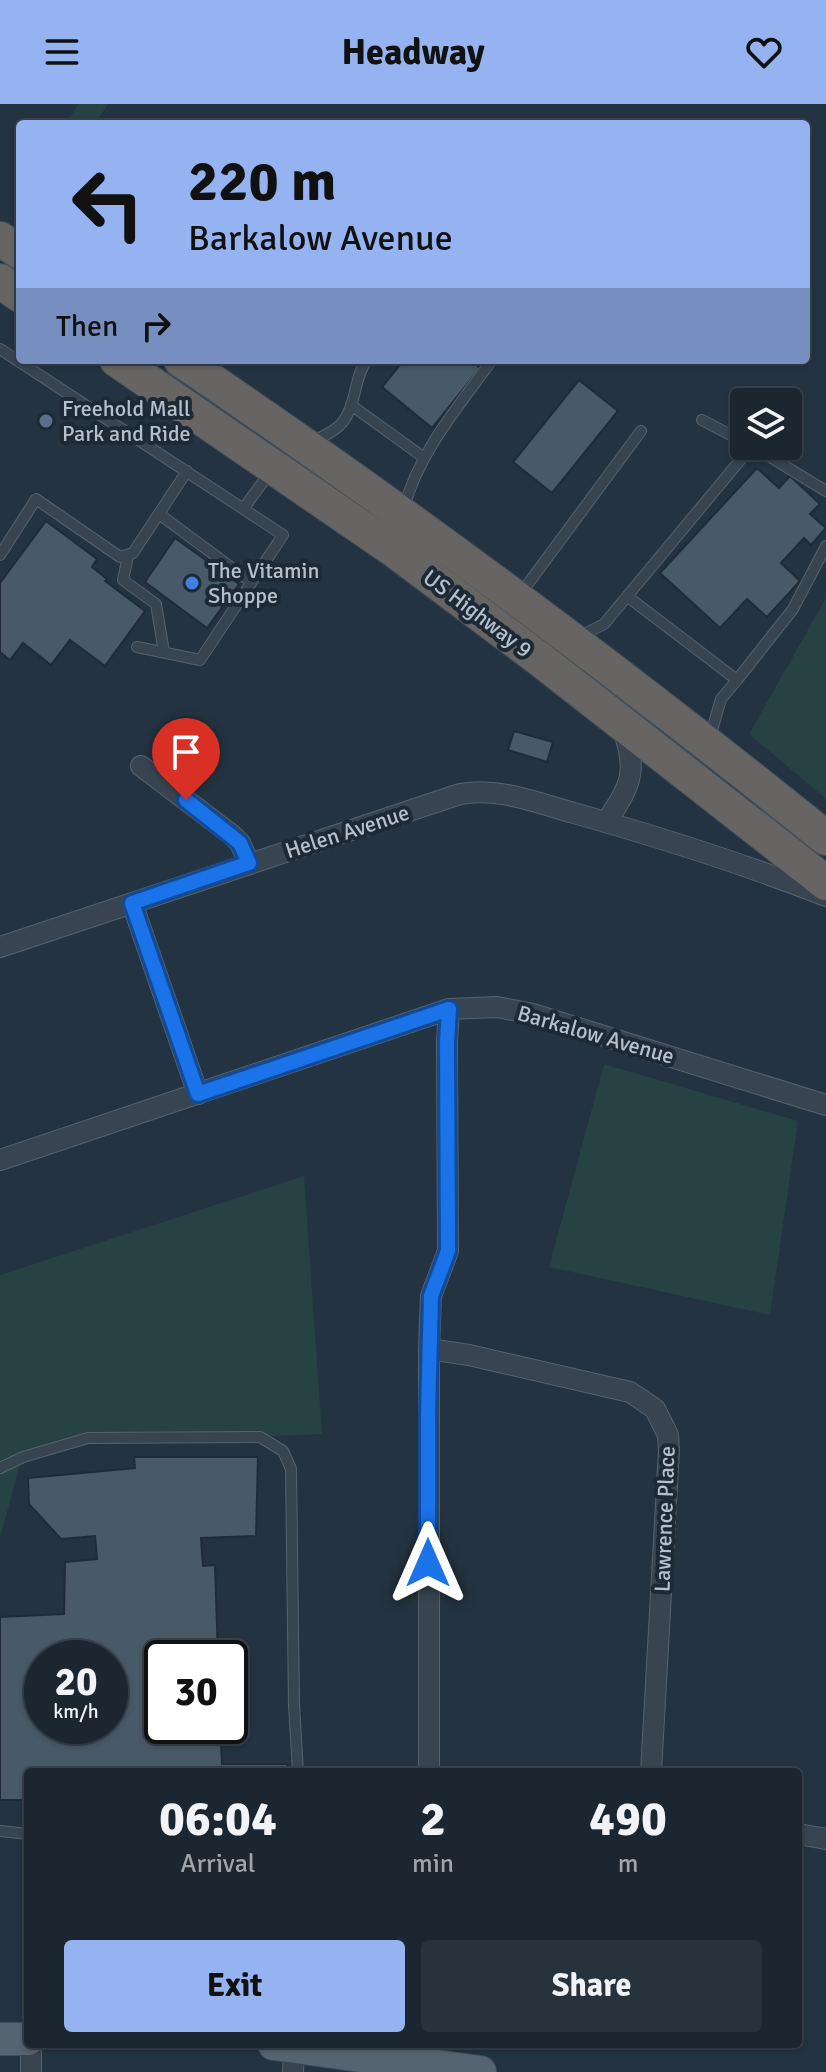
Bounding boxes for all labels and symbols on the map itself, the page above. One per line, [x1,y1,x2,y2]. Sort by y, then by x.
place label: Freehold Mall Park and Ride [62,395,191,447]
marker: Freehold Mall Park and Ride [37,412,55,430]
place label: The Vitamin Shoppe [208,557,320,609]
street label: US Highway 9 [418,564,537,663]
marker: The Vitamin Shoppe [183,574,201,592]
pin [152,718,220,800]
street label: Helen Avenue [282,799,413,864]
street label: Barkalow Avenue [514,999,677,1070]
street label: Lawrence Place [648,1446,681,1593]
position arrow [386,1521,470,1605]
speed limit sign: 30 [144,1640,248,1744]

